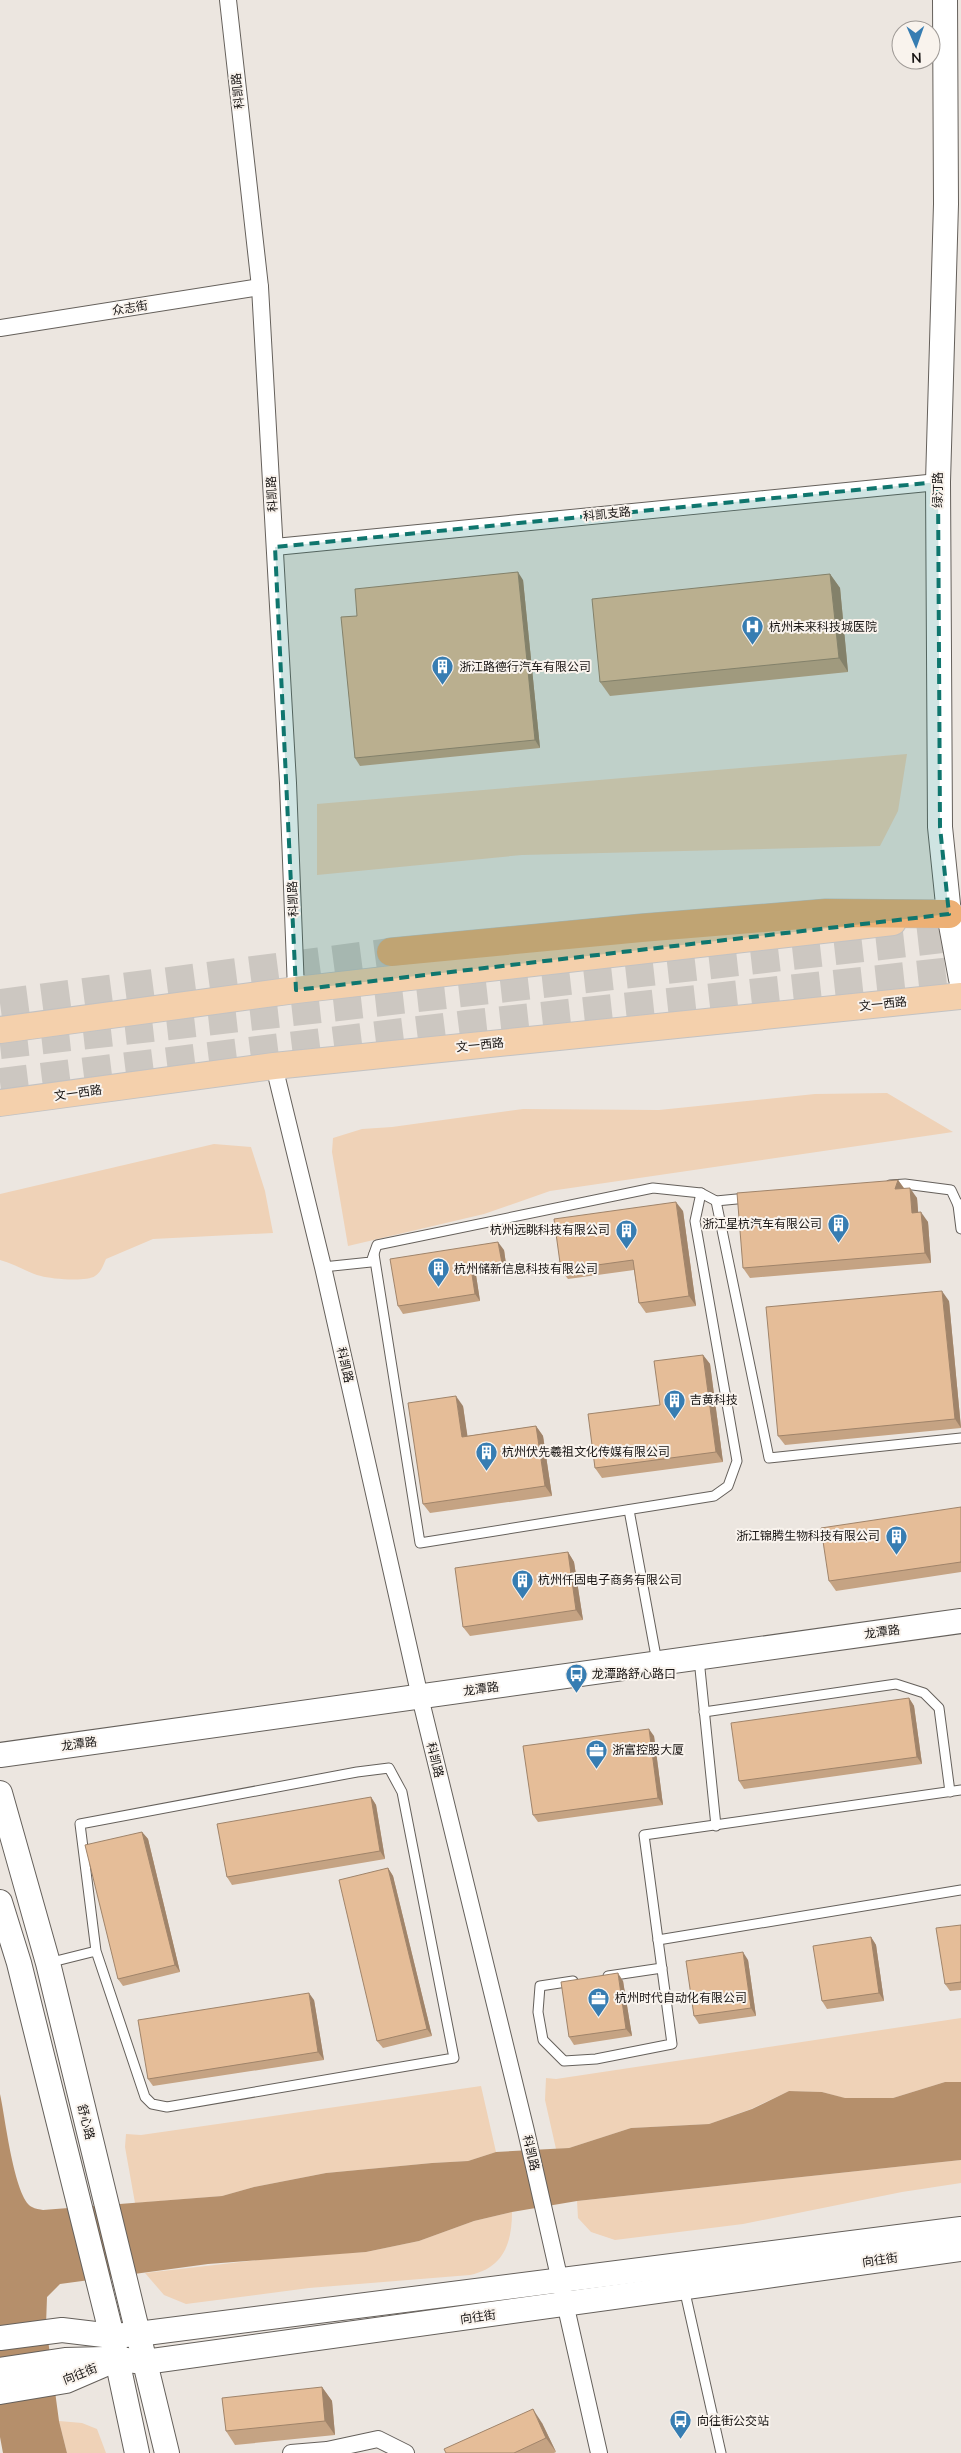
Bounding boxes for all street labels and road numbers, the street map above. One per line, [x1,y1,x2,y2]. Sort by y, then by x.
street label: 科凯路 [228,72,248,110]
street label: 众志街 [111,297,149,319]
street label: 绿汀路 [930,472,946,508]
street label: 科凯路 [263,476,281,512]
street label: 科凯支路 [582,504,632,524]
street label: 科凯路 [284,881,302,917]
street label: 文一西路 [858,994,908,1014]
street label: 文一西路 [455,1035,505,1055]
street label: 文一西路 [53,1082,103,1104]
street label: 科凯路 [333,1346,357,1384]
street label: 龙潭路 [863,1622,901,1642]
street label: 龙潭路 [462,1679,500,1699]
street label: 龙潭路 [60,1734,98,1754]
street label: 科凯路 [423,1741,447,1779]
street label: 舒心路 [74,2103,98,2141]
street label: 科凯路 [519,2134,543,2172]
street label: 向往街 [861,2250,899,2270]
street label: 向往街 [459,2307,497,2327]
street label: 向往街 [60,2360,100,2388]

